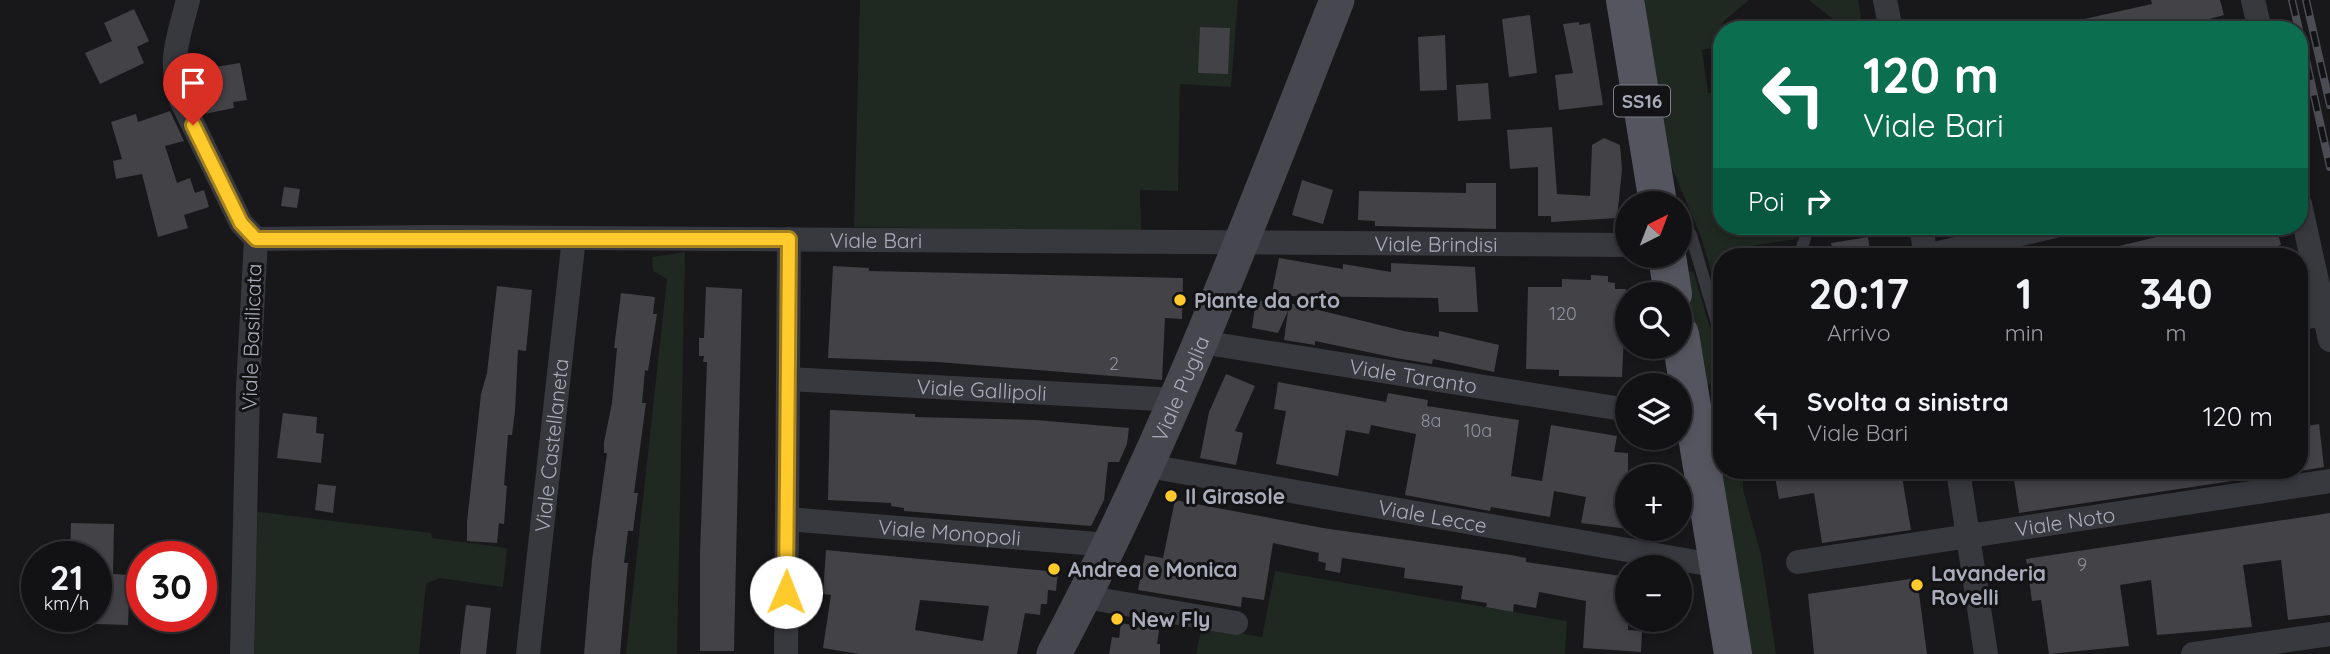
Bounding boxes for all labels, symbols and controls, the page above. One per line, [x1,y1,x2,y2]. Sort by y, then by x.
text: 120 m [1863,44,1999,105]
icon: left [1748,49,1839,140]
pin [163,53,223,125]
icon: arrive [174,64,212,102]
road number: SS16 [1614,86,1670,116]
text: Viale Bari [1863,105,2004,145]
icon: right [1799,182,1837,220]
text: Poi [1748,185,1785,218]
north arrow [1615,191,1692,268]
map controls [1615,191,1692,632]
street label: Viale Bari [830,227,922,253]
street label: Viale Brindisi [1374,230,1498,257]
street label: Viale Basilicata [235,263,267,411]
text: 20:17 [1809,267,1909,320]
text: 1 [2016,267,2032,320]
text: 340 [2139,267,2212,320]
button: search [1615,282,1692,359]
place label: Piante da orto [1194,287,1340,313]
marker: Piante da orto [1172,292,1188,308]
house number: 120 [1549,302,1577,325]
text: Arrivo [1827,318,1891,347]
text: min [2005,318,2044,347]
text: m [2165,318,2186,347]
street label: Viale Puglia [1146,332,1214,446]
house number: 2 [1109,352,1119,375]
street label: Viale Taranto [1347,353,1479,399]
street label: Viale Castellaneta [529,357,574,534]
street label: Viale Gallipoli [916,373,1047,406]
button: layers [1615,373,1692,450]
text: Svolta a sinistra [1807,385,2009,418]
icon: left [1748,397,1786,435]
text: 120 m [2203,400,2273,433]
house number: 8a [1421,409,1441,432]
text: Viale Bari [1807,418,1908,447]
house number: 10a [1464,419,1492,442]
button: + [1615,464,1692,541]
place label: Il Girasole [1185,483,1285,509]
marker: Il Girasole [1163,488,1179,504]
street label: Viale Lecce [1376,494,1489,538]
street label: Viale Noto [2013,501,2117,542]
street label: Viale Monopoli [877,513,1022,551]
speed limit sign: 30 [126,541,217,632]
house number: 9 [2077,553,2087,576]
text: 21 [50,555,83,599]
position arrow [749,555,823,629]
button: − [1615,555,1692,632]
place label: Andrea e Monica [1068,556,1237,582]
place label: Lavanderia Rovelli [1931,560,2046,610]
marker: Andrea e Monica [1046,561,1062,577]
marker: Lavanderia Rovelli [1909,577,1925,593]
text: km/h [44,592,89,615]
place label: New Fly [1131,606,1210,632]
marker: New Fly [1109,611,1125,627]

